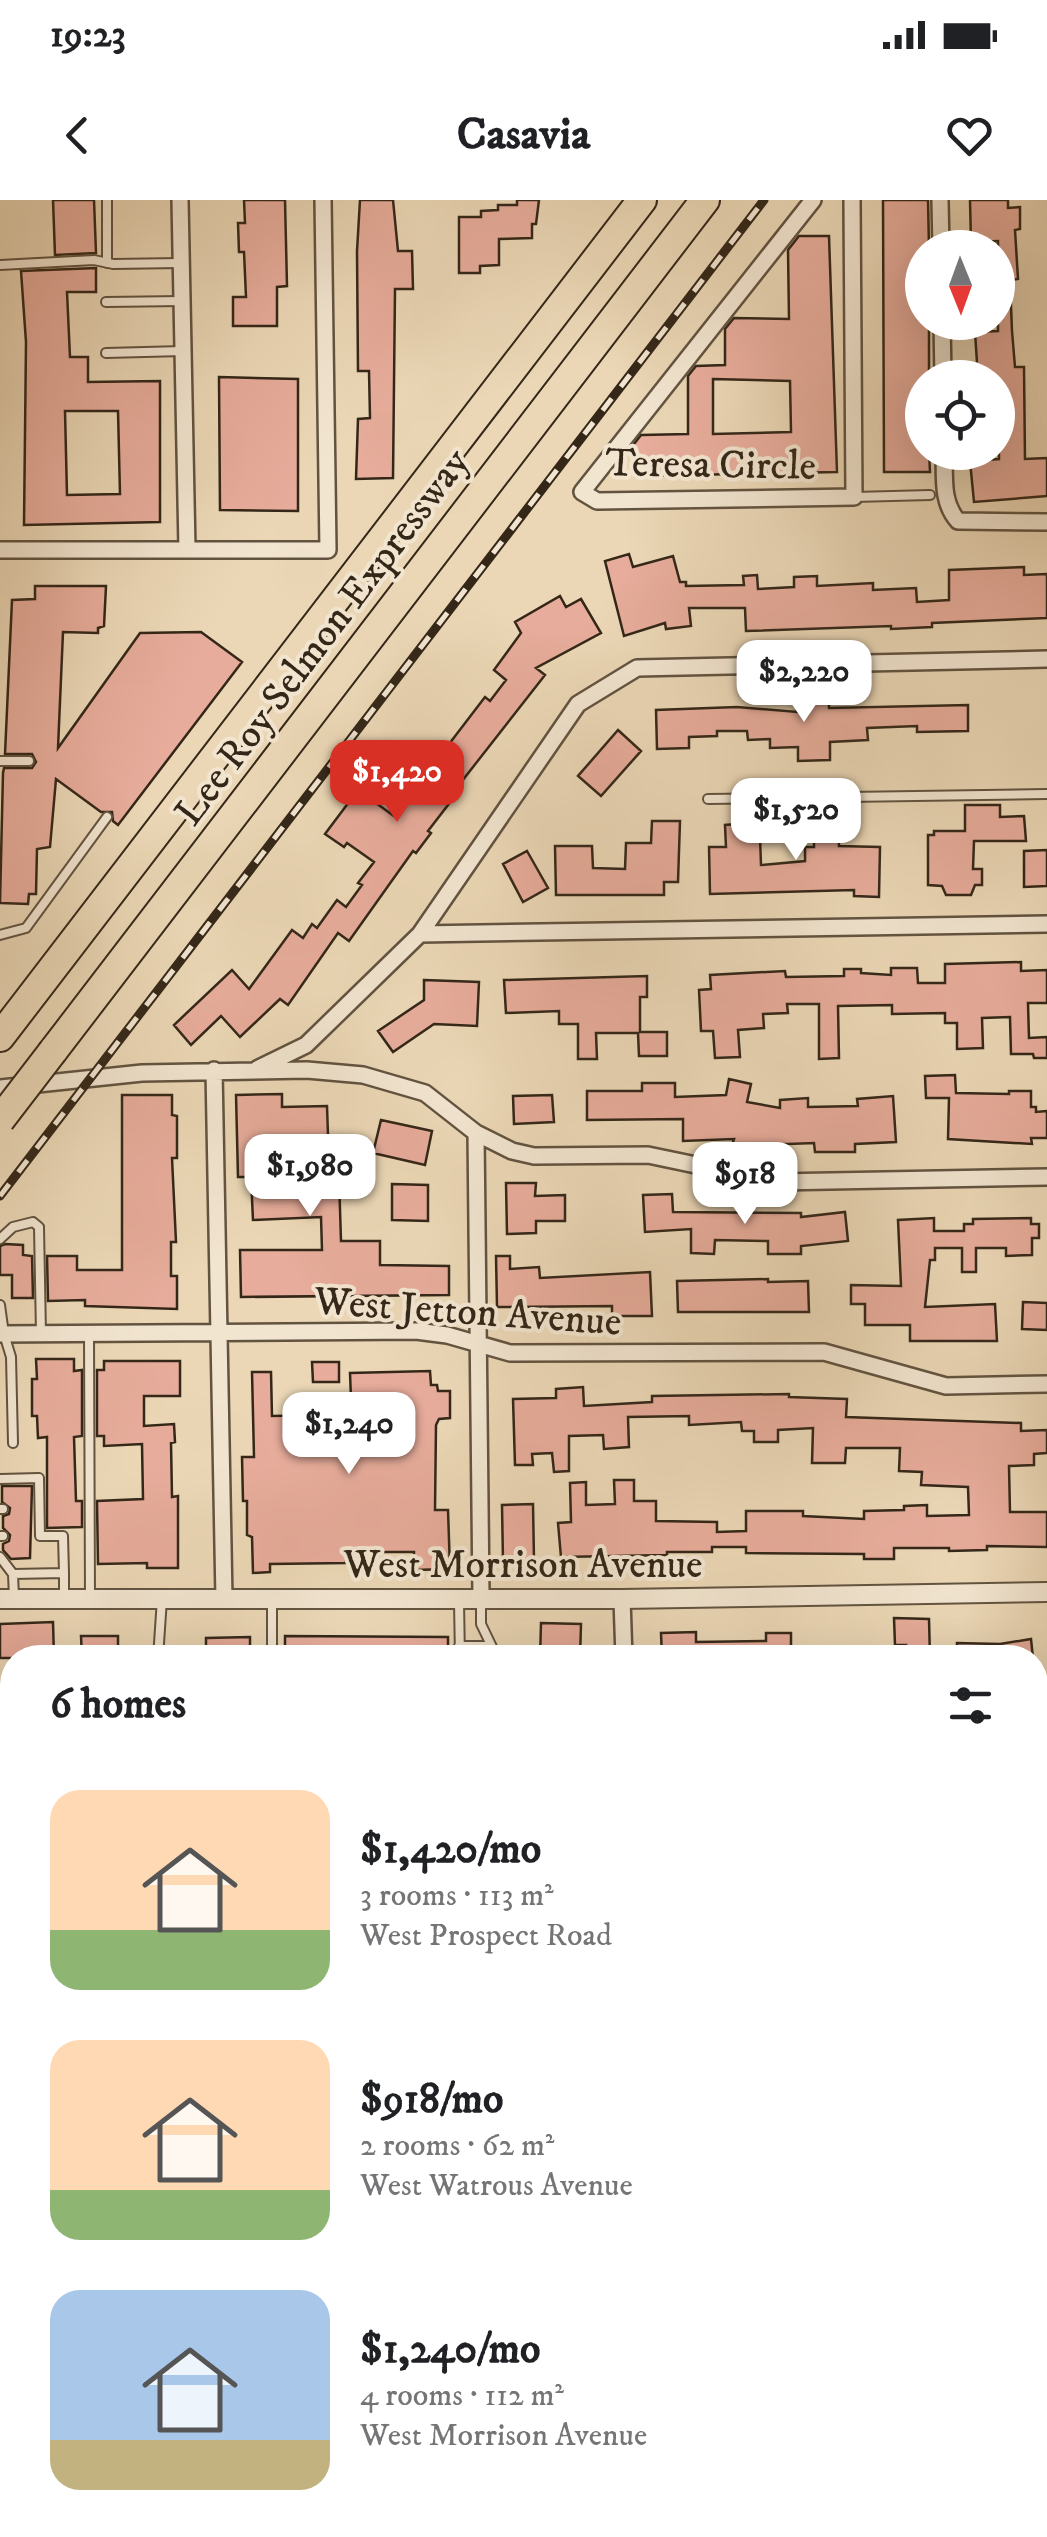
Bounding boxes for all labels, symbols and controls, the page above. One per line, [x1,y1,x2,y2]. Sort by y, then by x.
text: 19:23 [50,11,126,59]
text: Casavia [457,107,590,163]
icon: back [50,108,105,163]
icon: heart [942,108,997,163]
north arrow [905,230,1015,340]
map controls [905,230,1015,470]
button: locate [905,360,1015,470]
street label: Lee Roy Selmon Expressway [165,438,482,836]
street label: Teresa Circle [605,439,817,493]
pin: $2,220 [723,640,885,725]
text: $2,220 [759,652,849,692]
pin: $1,420 [316,740,478,825]
text: $1,420 [352,752,442,792]
pin: $1,520 [715,778,877,863]
text: $1,520 [753,790,839,830]
pin: $1,980 [229,1134,391,1219]
pin: $918 [686,1142,804,1227]
text: $1,980 [266,1146,354,1186]
text: $918 [714,1154,776,1194]
street label: West Jetton Avenue [312,1277,623,1349]
pin: $1,240 [268,1392,430,1477]
text: $1,240 [304,1404,394,1444]
street label: West Morrison Avenue [342,1541,703,1591]
icon: filters [943,1678,998,1733]
text: 6 homes [50,1679,186,1731]
text: $1,420/mo [360,1824,541,1876]
icon: home [130,1830,250,1950]
text: 3 rooms · 113 m² [360,1876,554,1916]
text: West Prospect Road [360,1916,612,1956]
text: $918/mo [360,2074,503,2126]
icon: home [130,2080,250,2200]
text: 2 rooms · 62 m² [360,2126,554,2166]
text: West Watrous Avenue [360,2166,633,2206]
text: $1,240/mo [360,2324,540,2376]
icon: home [130,2330,250,2450]
text: 4 rooms · 112 m² [360,2376,564,2416]
text: West Morrison Avenue [360,2416,647,2456]

